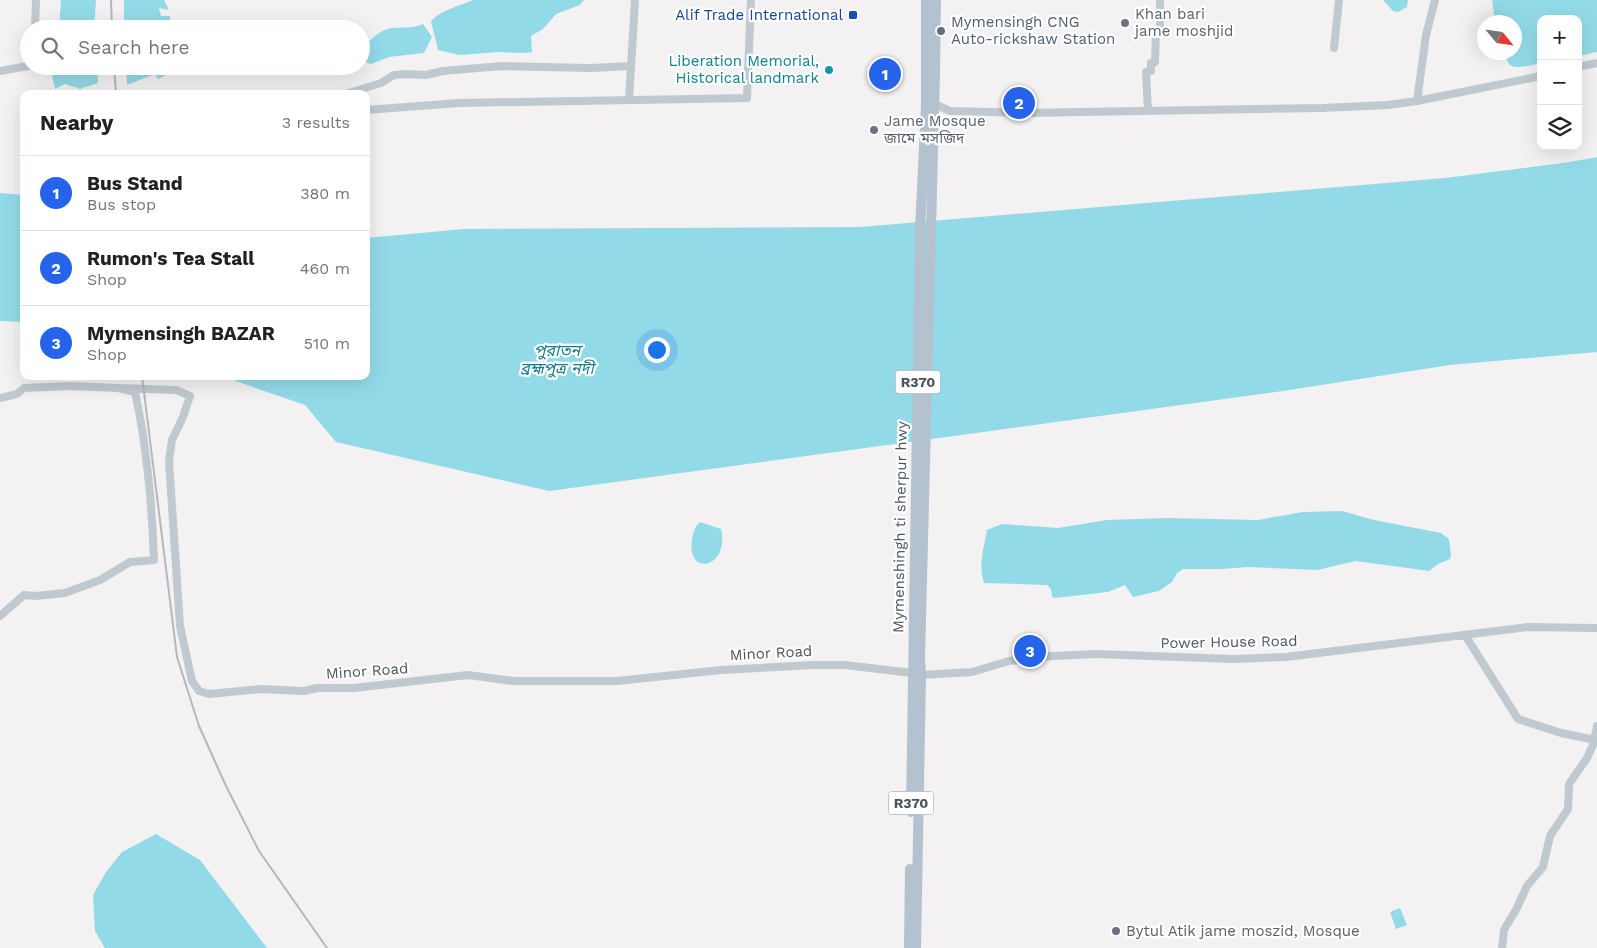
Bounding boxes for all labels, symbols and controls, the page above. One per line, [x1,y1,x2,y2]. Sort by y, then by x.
place label: Khan bari jame moshjid [1133,5,1233,40]
place label: Alif Trade International [675,6,843,24]
marker: Alif Trade International [847,9,859,21]
place label: Mymensingh CNG Auto-rickshaw Station [951,13,1115,48]
north arrow [1477,15,1522,60]
map controls [1537,15,1582,150]
button: + [1537,15,1582,60]
marker: Khan bari jame moshjid [1119,17,1131,29]
search box [20,20,370,75]
marker: Mymensingh CNG Auto-rickshaw Station [935,25,947,37]
icon: search [38,34,66,62]
text: Search here [78,36,189,59]
place label: Liberation Memorial, Historical landmark [668,52,819,87]
pin: 1 [869,55,901,93]
button: − [1537,60,1582,105]
marker: Liberation Memorial, Historical landmark [823,64,835,76]
pin: 2 [1003,84,1035,122]
button: layers [1537,105,1582,150]
text: Nearby [40,110,113,135]
place label: Jame Mosque জামে মসজিদ [883,112,986,147]
text: 3 results [282,113,350,132]
marker: Jame Mosque জামে মসজিদ [868,124,880,136]
text: Bus Stand [87,172,183,195]
text: 1 [53,184,59,203]
text: 380 m [300,184,350,203]
text: Bus stop [87,195,156,214]
text: Rumon's Tea Stall [87,247,255,270]
text: 2 [51,259,61,278]
text: 460 m [300,259,350,278]
text: Shop [87,270,127,289]
text: Mymensingh BAZAR [87,322,275,345]
text: 3 [51,334,61,353]
text: 510 m [304,334,350,353]
your location [644,337,670,363]
water label: পুরাতন ব্রহ্মপুত্র নদী [520,341,596,378]
text: Shop [87,345,127,364]
road number: R370 [896,371,940,394]
street label: Mymenshingh ti sherpur hwy [889,421,911,633]
pin: 3 [1014,632,1046,670]
street label: Power House Road [1160,632,1298,652]
street label: Minor Road [729,642,813,664]
street label: Minor Road [325,659,409,683]
road number: R370 [888,791,934,814]
place label: Bytul Atik jame moszid, Mosque [1126,922,1360,940]
marker: Bytul Atik jame moszid, Mosque [1110,925,1122,937]

